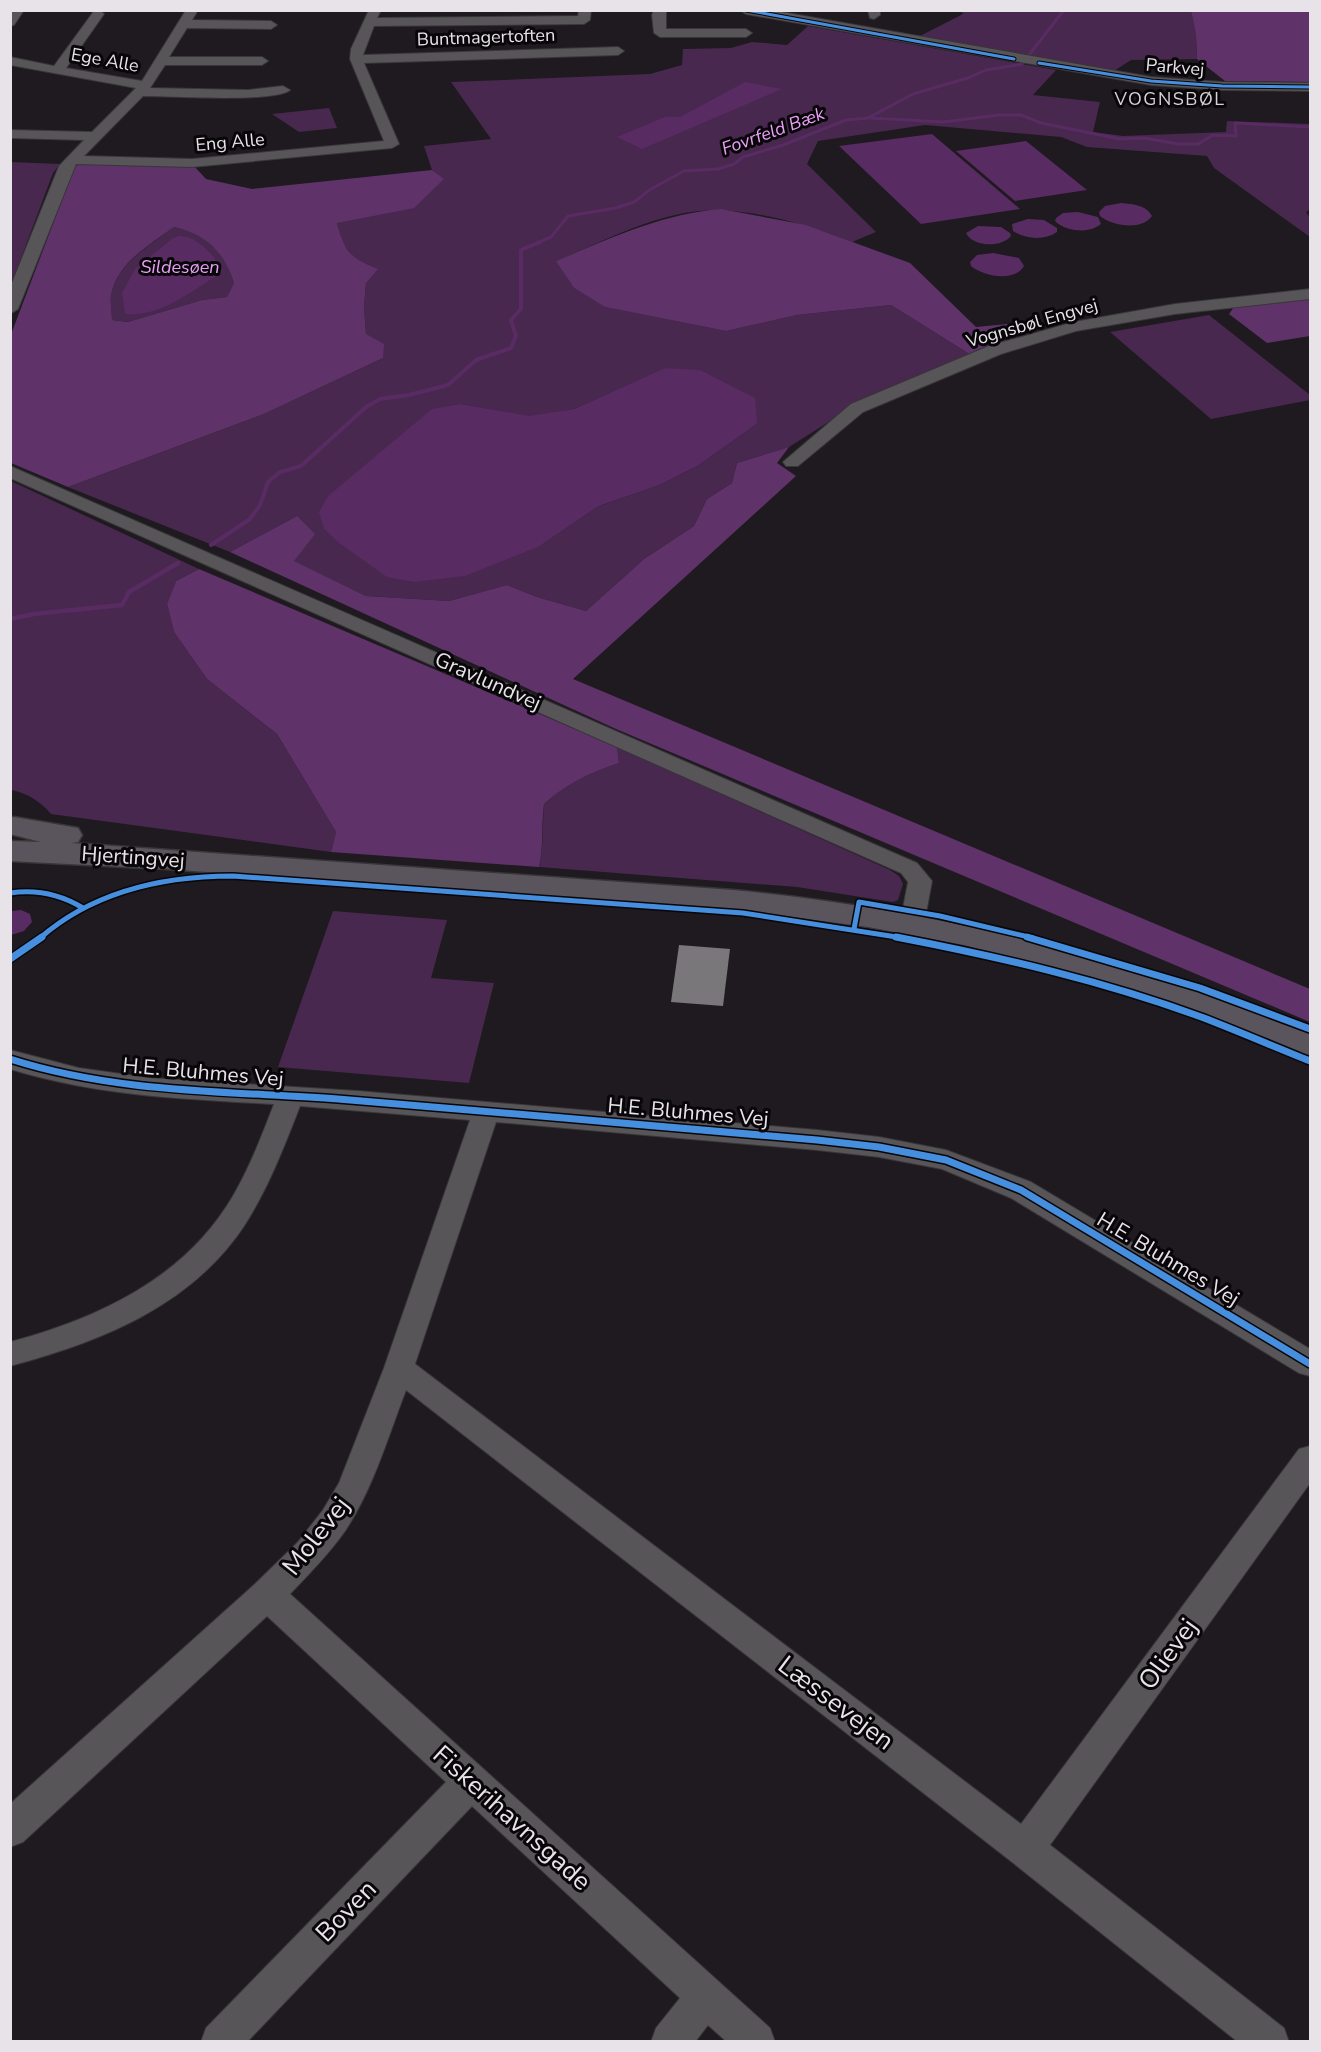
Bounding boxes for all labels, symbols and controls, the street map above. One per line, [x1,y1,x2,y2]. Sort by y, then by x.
street label: Buntmagertoften [416,23,556,51]
street label: Ege Alle [69,42,141,78]
street label: Parkvej [1145,52,1205,82]
district label: VOGNSBØL [1113,87,1226,111]
water label: Fovrfeld Bæk [718,101,829,161]
street label: Eng Alle [195,127,265,157]
water label: Sildesøen [140,255,220,279]
street label: Vognsbøl Engvej [963,293,1100,353]
street label: Gravlundvej [430,645,546,717]
street label: Hjertingvej [80,839,186,875]
street label: H.E. Bluhmes Vej [121,1051,285,1093]
street label: H.E. Bluhmes Vej [606,1091,770,1133]
street label: H.E. Bluhmes Vej [1092,1205,1244,1313]
street label: Molevej [274,1489,358,1583]
street label: Olievej [1130,1611,1206,1697]
street label: Læssevejen [771,1648,901,1758]
street label: Fiskerihavnsgade [425,1738,599,1898]
street label: Boven [308,1872,384,1950]

